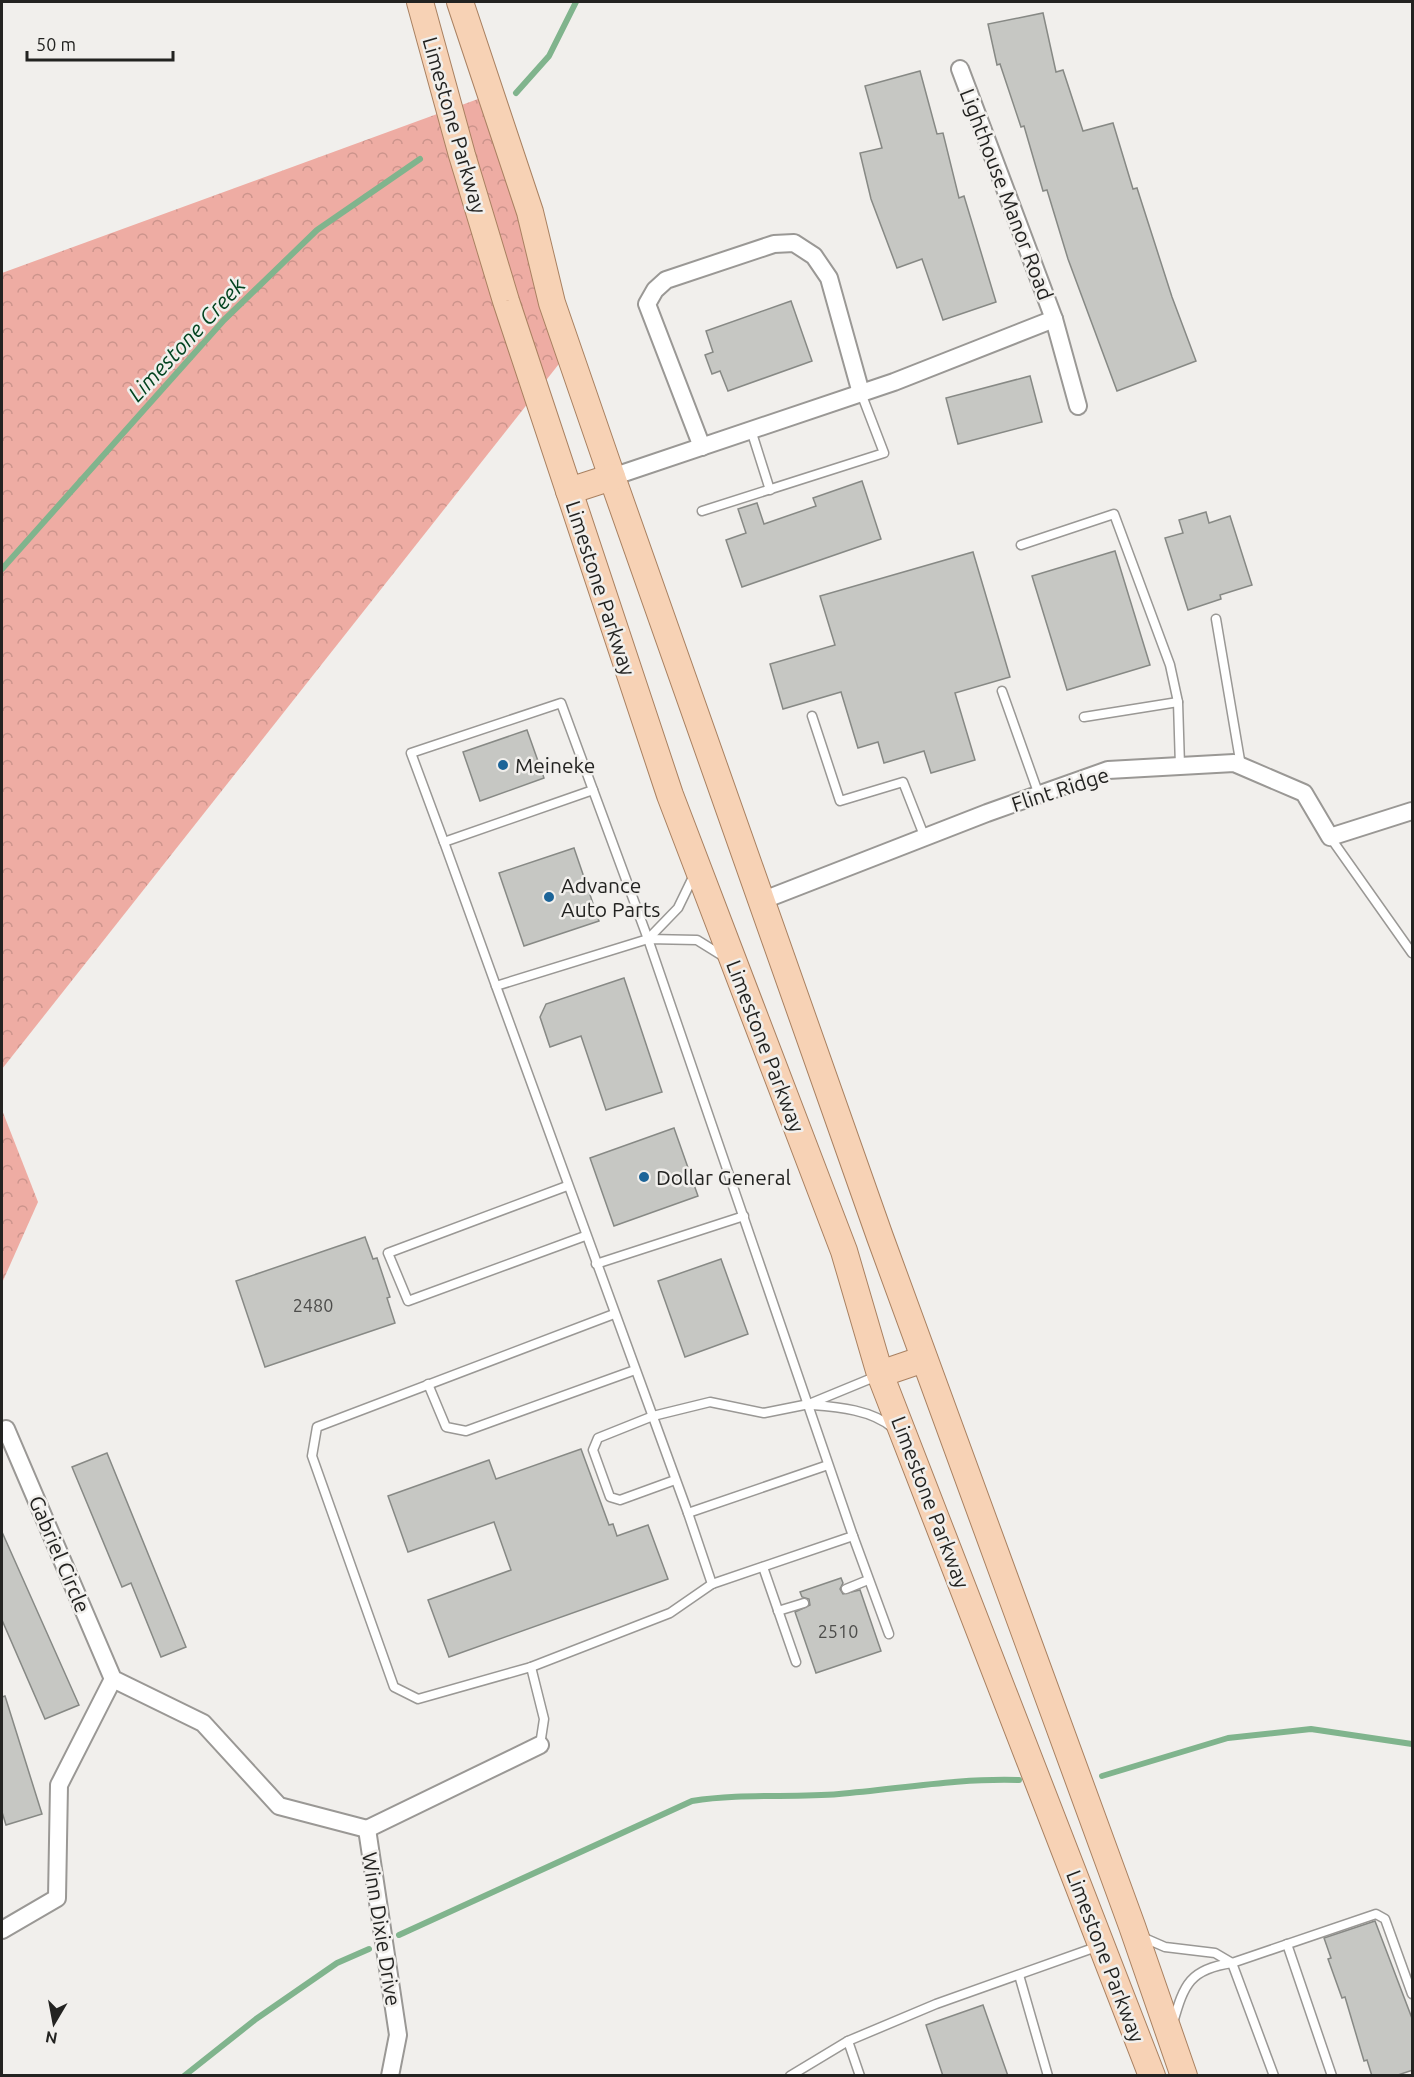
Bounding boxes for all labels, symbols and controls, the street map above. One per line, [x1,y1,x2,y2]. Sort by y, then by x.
scale bar [27,24,172,62]
text: 50 m [36,34,76,54]
street label: Limestone Parkway [418,34,492,216]
street label: Lighthouse Manor Road [956,85,1058,303]
water label: Limestone Creek [122,272,250,406]
street label: Limestone Parkway [561,498,641,678]
place label: Meineke [515,753,595,777]
marker: Meineke [496,758,510,772]
street label: Flint Ridge [1008,762,1112,816]
place label: Advance Auto Parts [561,873,660,921]
marker: Advance Auto Parts [542,890,556,904]
street label: Limestone Parkway [722,957,810,1135]
place label: Dollar General [656,1165,791,1189]
marker: Dollar General [637,1170,651,1184]
house number: 2480 [293,1295,333,1315]
street label: Limestone Parkway [887,1413,975,1591]
street label: Gabriel Circle [25,1492,95,1616]
house number: 2510 [818,1621,858,1641]
street label: Winn Dixie Drive [358,1850,406,2008]
street label: Limestone Parkway [1062,1867,1150,2045]
north arrow [24,1993,84,2053]
text: N [44,2028,59,2048]

